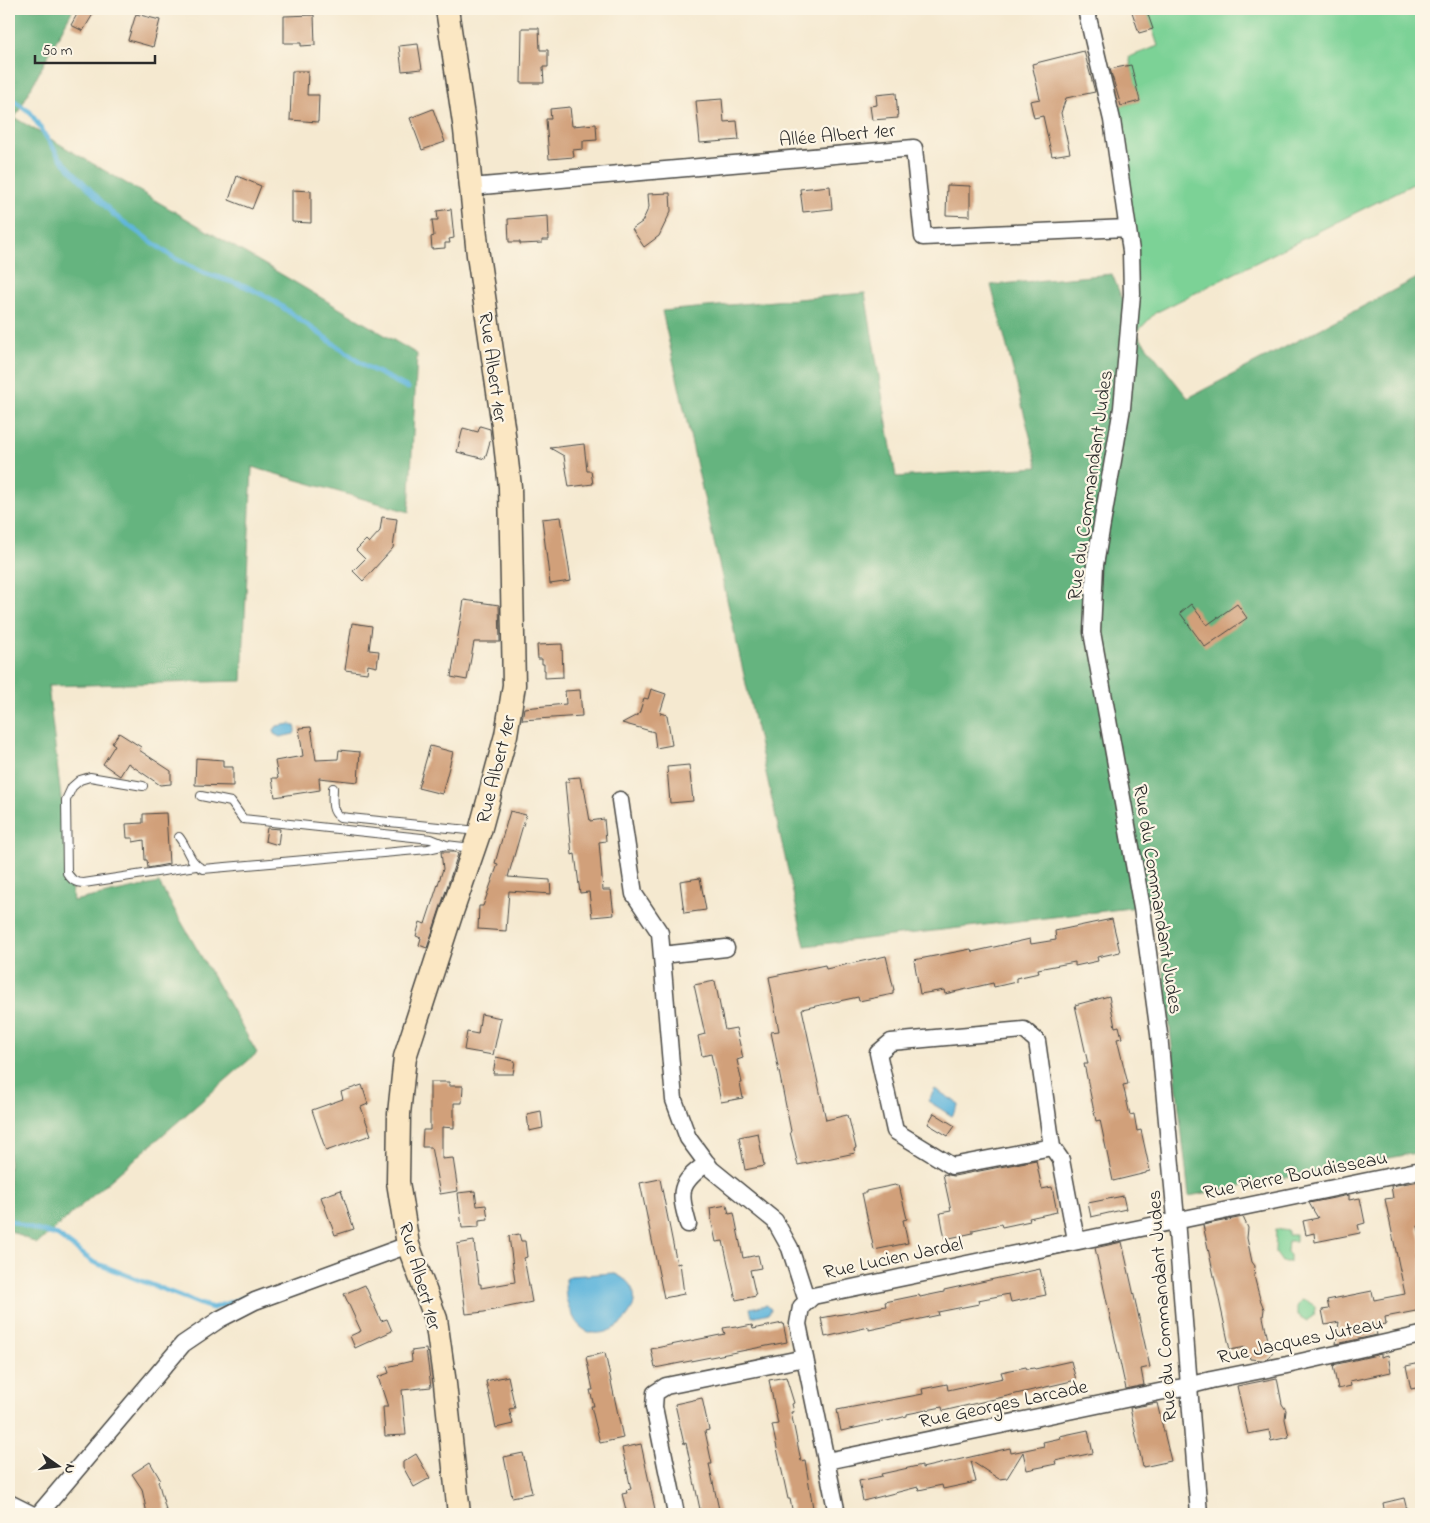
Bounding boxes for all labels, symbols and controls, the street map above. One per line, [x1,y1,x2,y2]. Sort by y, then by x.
scale bar [35,32,155,64]
text: 50 m [42,40,73,62]
street label: Allée Albert 1er [778,117,897,156]
street label: Rue Albert 1er [469,310,514,425]
street label: Rue du Commandant Judes [1061,368,1122,602]
street label: Rue Albert 1er [470,711,525,827]
street label: Rue du Commandant Judes [1124,782,1189,1016]
street label: Rue Pierre Boudisseau [1201,1144,1390,1209]
street label: Rue du Commandant Judes [1141,1189,1186,1423]
street label: Rue Albert 1er [389,1219,448,1335]
street label: Rue Lucien Jardel [821,1231,966,1288]
street label: Rue Jacques Juteau [1215,1310,1386,1373]
street label: Rue Georges Larcade [916,1373,1091,1438]
north arrow [32,1440,82,1490]
text: N [58,1462,80,1476]

